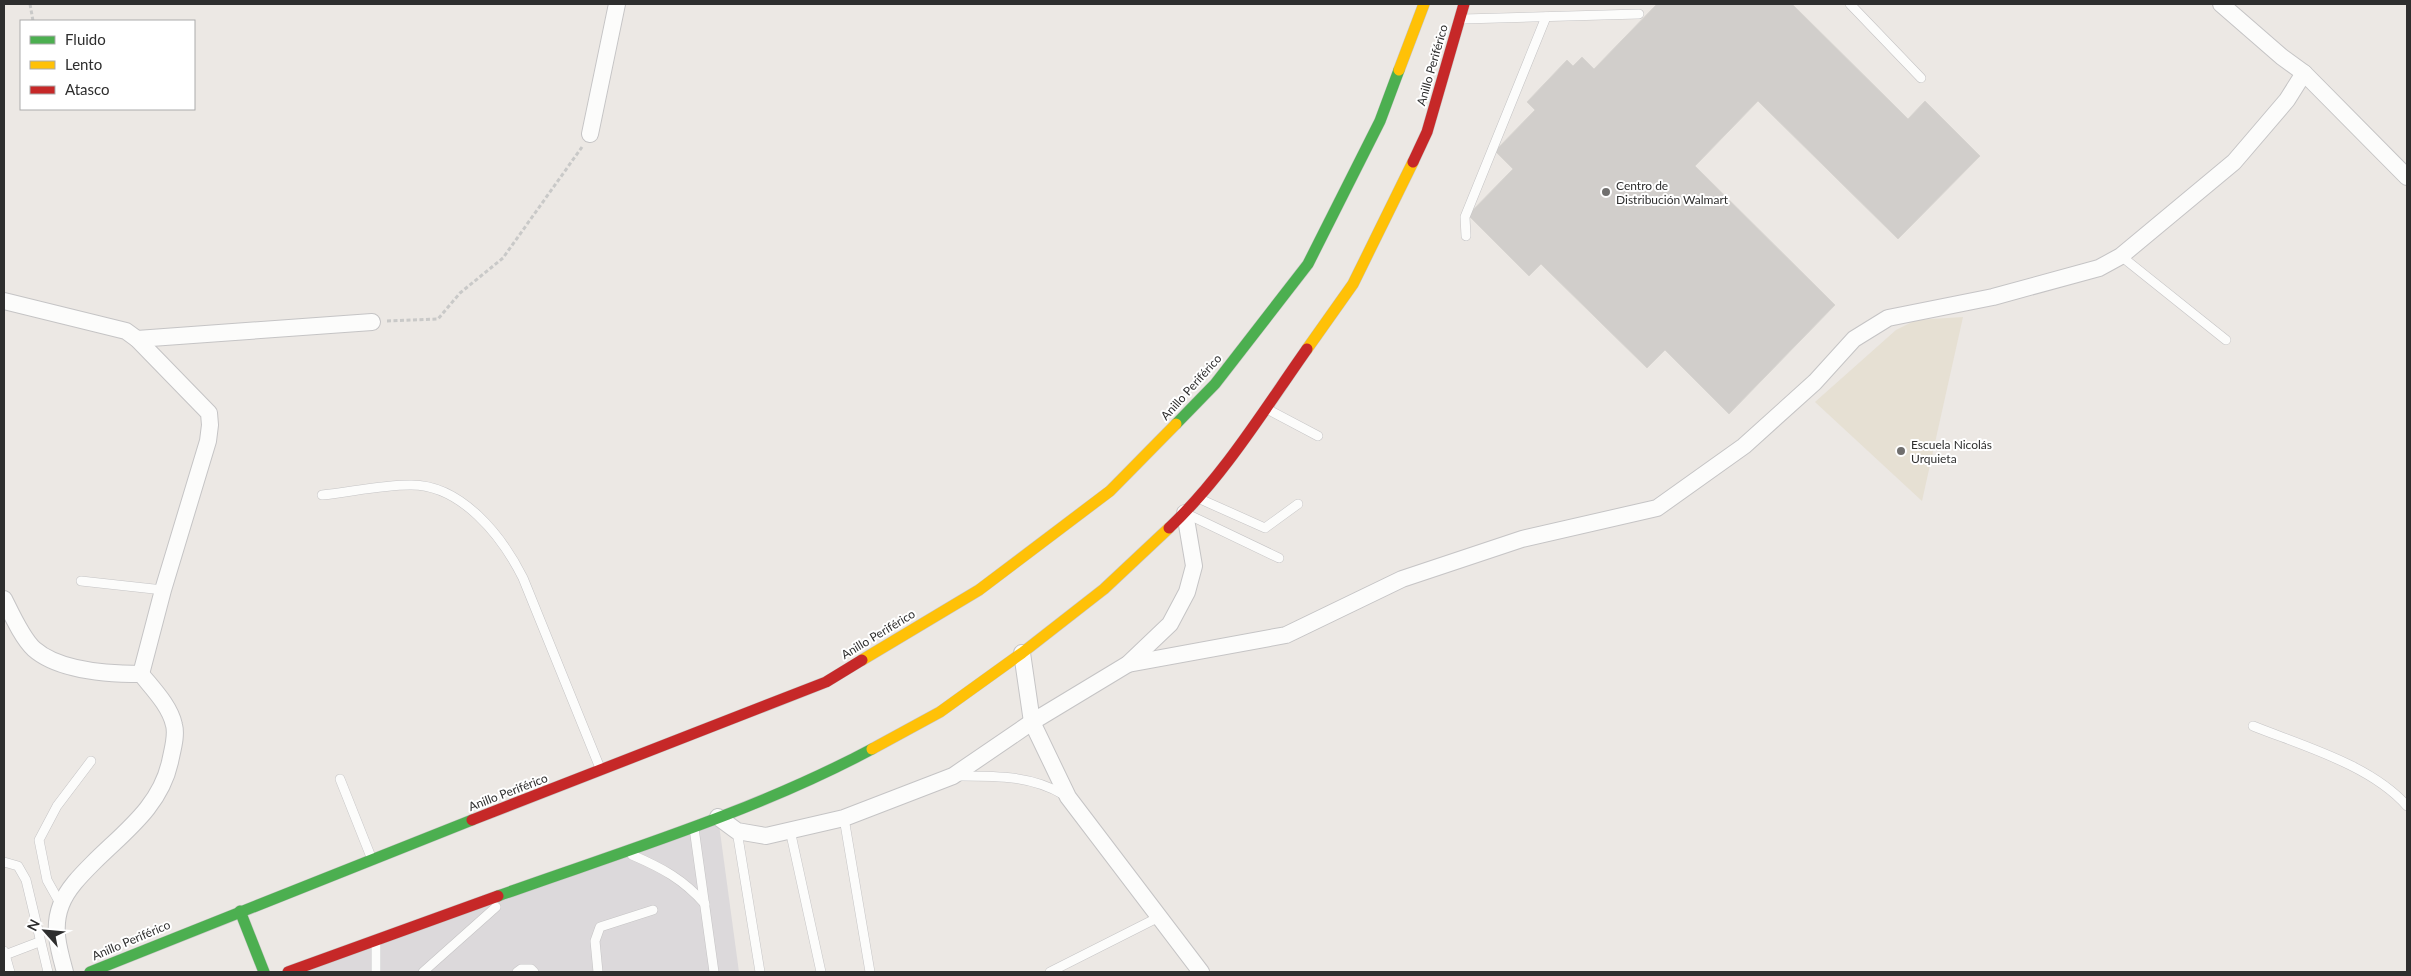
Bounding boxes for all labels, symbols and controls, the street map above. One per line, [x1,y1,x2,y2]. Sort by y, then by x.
legend [20,20,195,110]
street label: Anillo Periférico [1413,23,1451,107]
text: Fluido [65,30,106,48]
text: Lento [65,55,102,73]
text: Atasco [65,80,110,98]
place label: Centro de Distribución Walmart [1616,178,1729,207]
marker: Centro de Distribución Walmart [1600,186,1612,198]
street label: Anillo Periférico [1157,351,1225,423]
place label: Escuela Nicolás Urquieta [1911,437,1992,466]
marker: Escuela Nicolás Urquieta [1895,445,1907,457]
street label: Anillo Periférico [838,606,918,662]
street label: Anillo Periférico [466,770,550,814]
north arrow [20,906,70,956]
text: N [23,916,43,934]
street label: Anillo Periférico [90,917,173,963]

